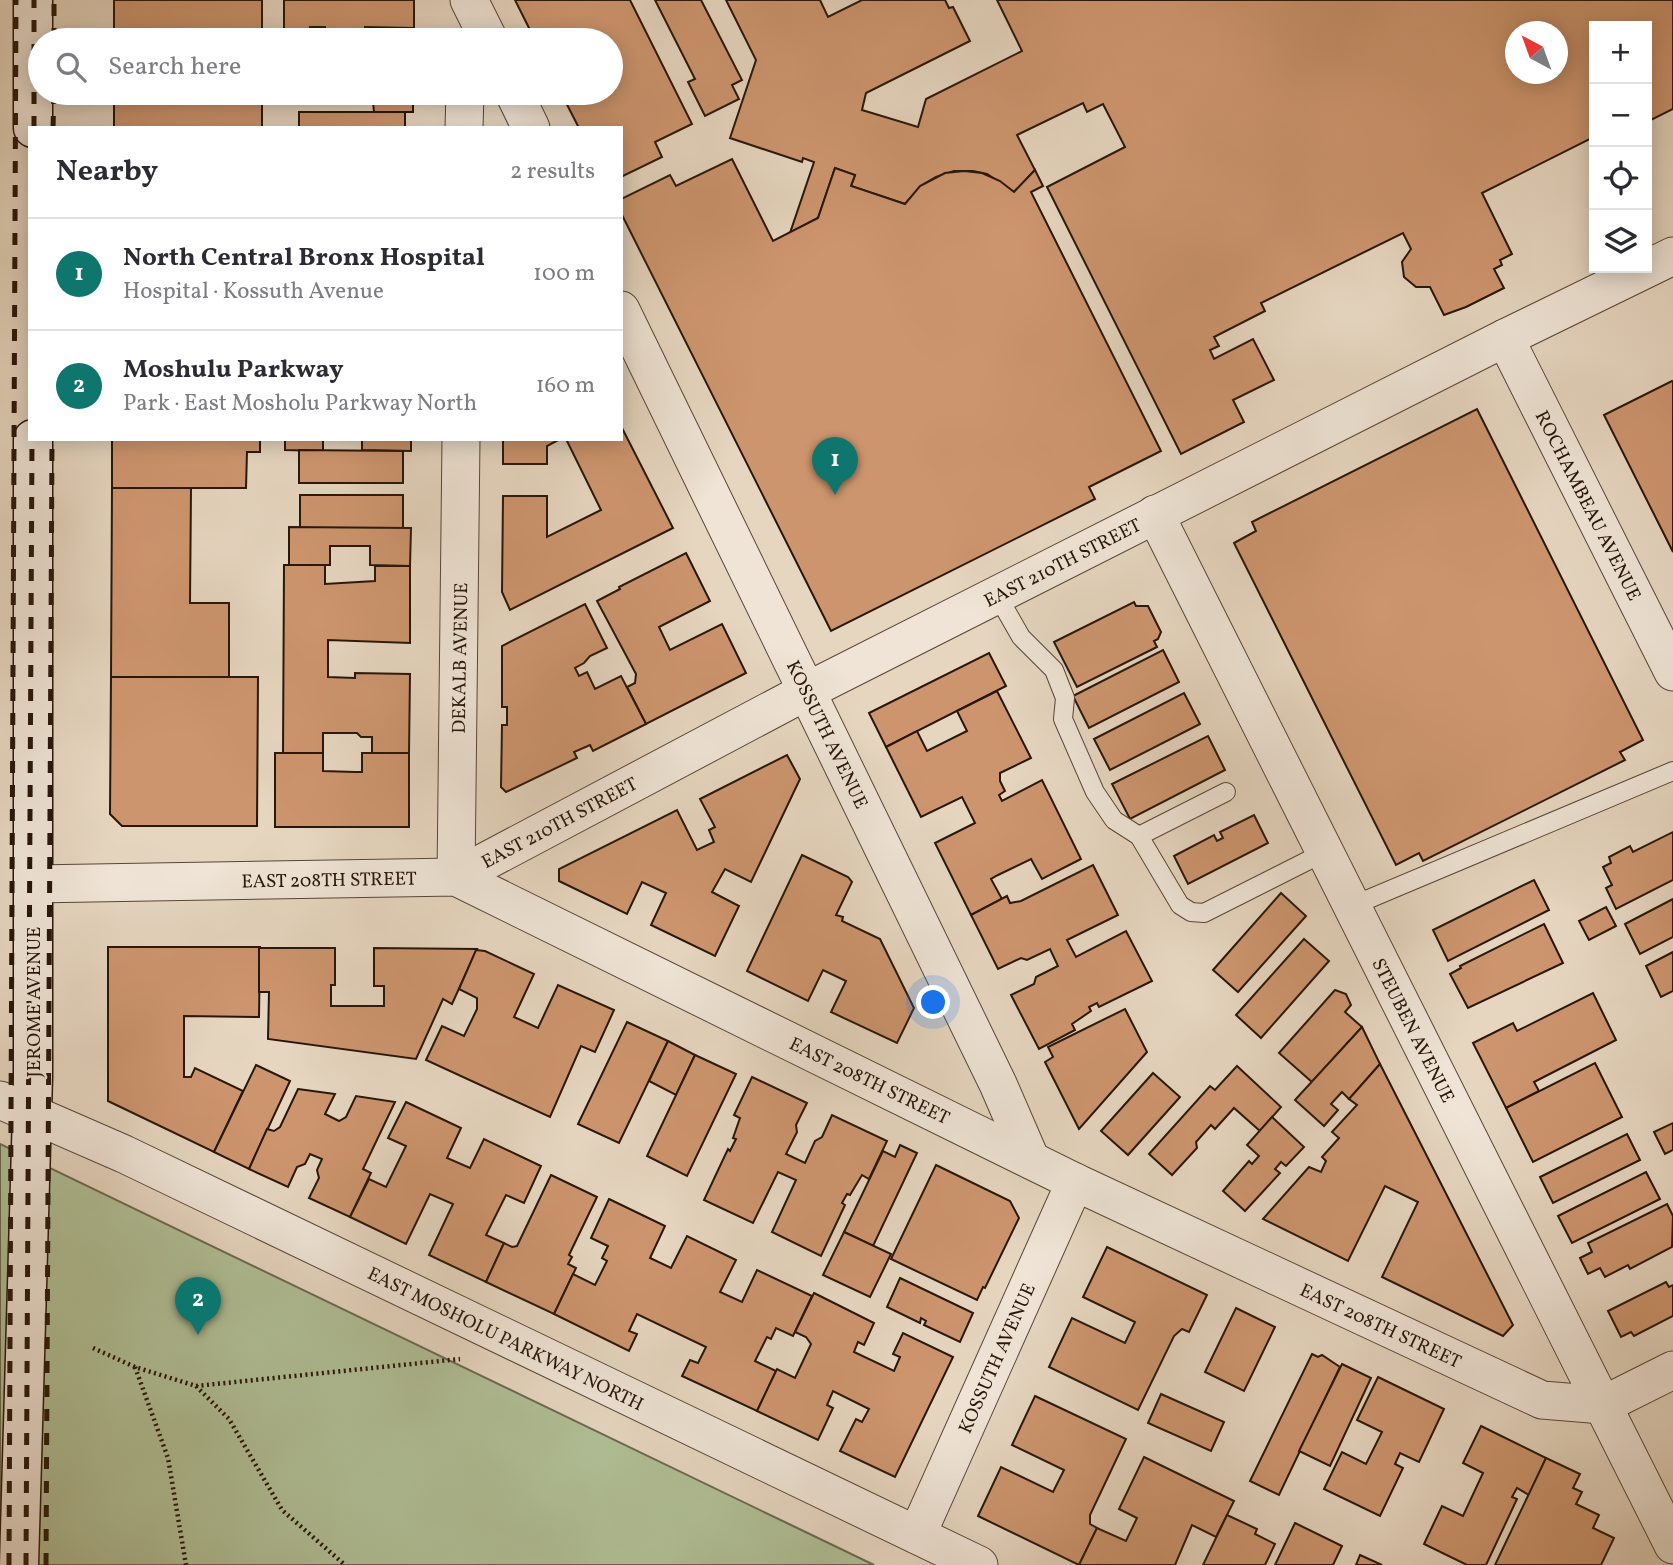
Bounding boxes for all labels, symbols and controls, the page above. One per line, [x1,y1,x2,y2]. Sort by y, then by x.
north arrow [1505,21,1568,84]
map controls [1589,21,1652,273]
button: + [1589,21,1652,84]
search box [28,28,623,105]
icon: search [52,48,90,86]
text: Search here [108,49,241,85]
button: − [1589,84,1652,147]
button: locate [1589,147,1652,210]
text: Nearby [56,151,158,193]
text: 2 results [510,156,595,188]
button: layers [1589,210,1652,273]
text: North Central Bronx Hospital [123,240,485,276]
text: 1 [74,258,84,290]
text: 100 m [533,258,595,290]
text: Hospital · Kossuth Avenue [123,276,384,308]
text: Moshulu Parkway [123,352,344,388]
text: 2 [73,370,85,402]
text: 160 m [536,370,595,402]
text: Park · East Mosholu Parkway North [123,388,477,420]
street label: ROCHAMBEAU AVENUE [1528,406,1647,605]
pin: 1 [812,437,858,495]
street label: EAST 210TH STREET [980,513,1146,615]
street label: DEKALB AVENUE [447,582,475,734]
street label: KOSSUTH AVENUE [779,656,873,813]
street label: EAST 210TH STREET [477,772,643,876]
street label: EAST 208TH STREET [241,866,417,896]
street label: JEROME AVENUE [22,927,48,1077]
street label: STEUBEN AVENUE [1365,954,1460,1108]
your location [916,985,950,1019]
street label: EAST 208TH STREET [785,1032,954,1132]
street label: EAST MOSHOLU PARKWAY NORTH [363,1261,648,1418]
pin: 2 [175,1277,221,1335]
street label: EAST 208TH STREET [1295,1278,1465,1376]
street label: KOSSUTH AVENUE [953,1280,1043,1438]

